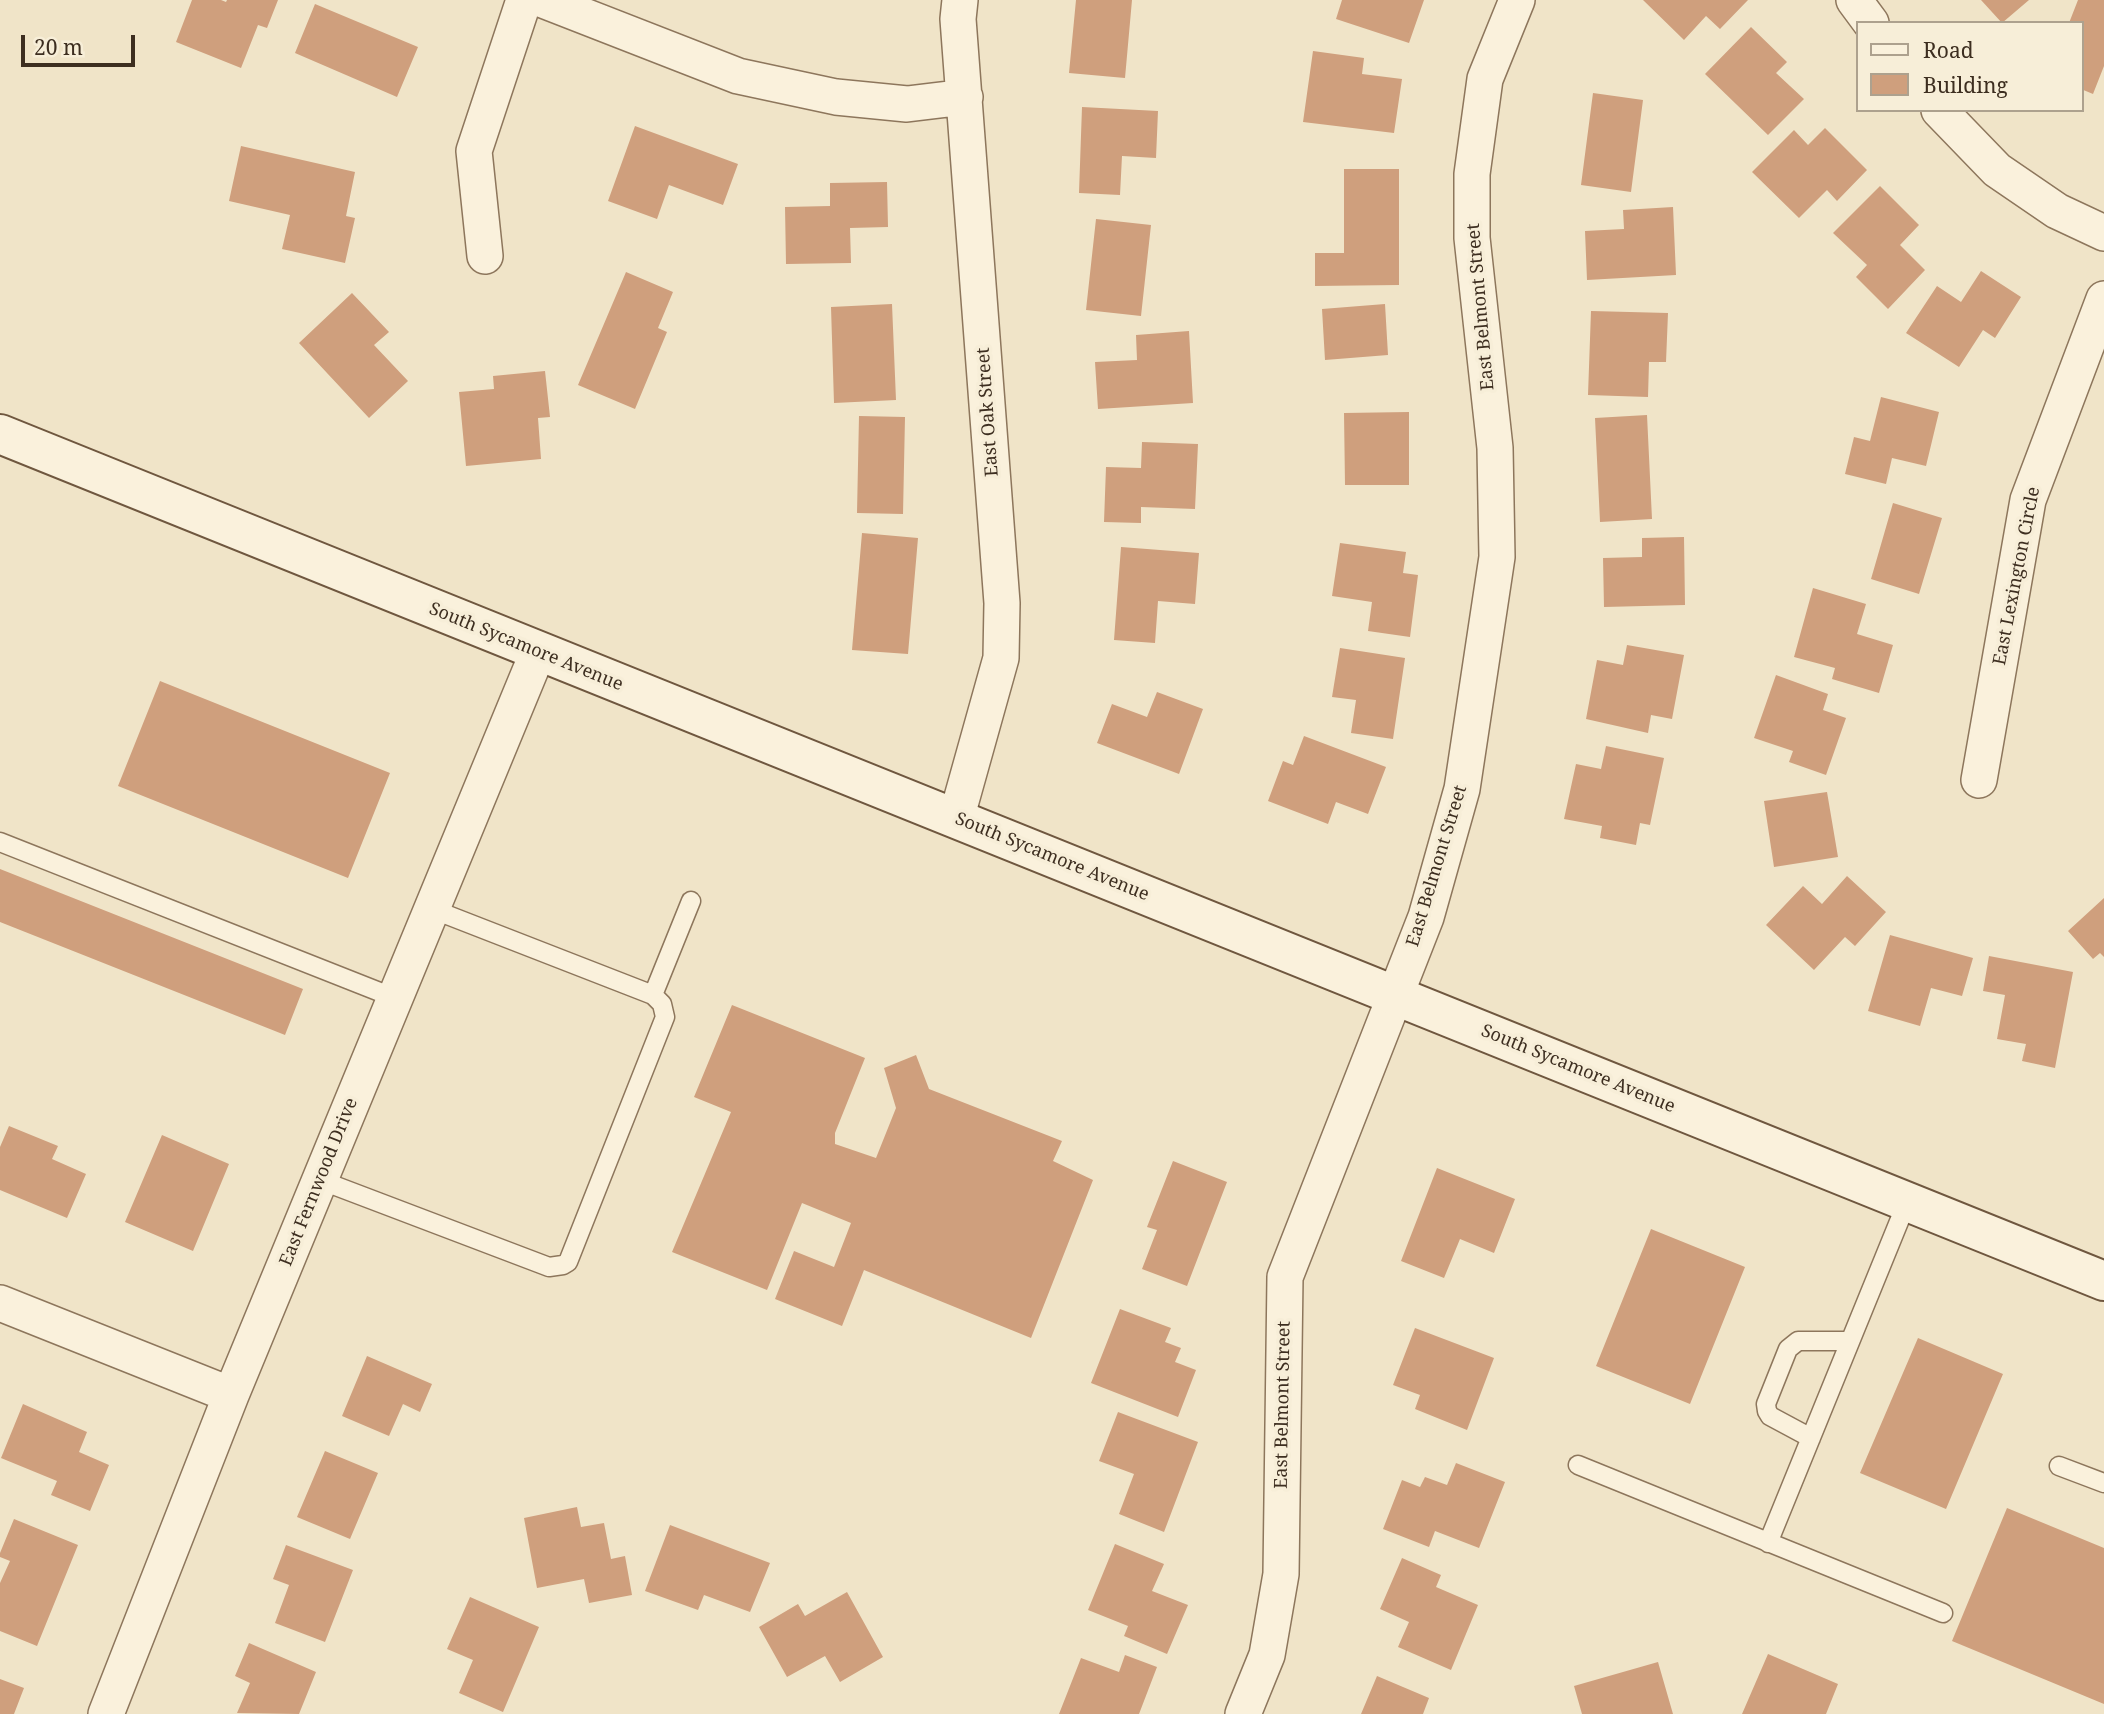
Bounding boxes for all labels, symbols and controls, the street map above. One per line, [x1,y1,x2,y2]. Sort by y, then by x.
scale bar [24,21,138,65]
legend [1856,21,2083,112]
text: 20 m [34,33,83,61]
text: Road [1923,36,1974,64]
text: Building [1923,71,2008,99]
street label: East Belmont Street [1463,223,1499,391]
street label: East Oak Street [973,347,1003,477]
street label: East Lexington Circle [1989,485,2045,667]
street label: South Sycamore Avenue [426,598,626,696]
street label: East Belmont Street [1402,783,1472,949]
street label: South Sycamore Avenue [952,808,1152,906]
street label: South Sycamore Avenue [1478,1020,1678,1118]
street label: East Fernwood Drive [275,1095,363,1269]
street label: East Belmont Street [1271,1321,1295,1489]

